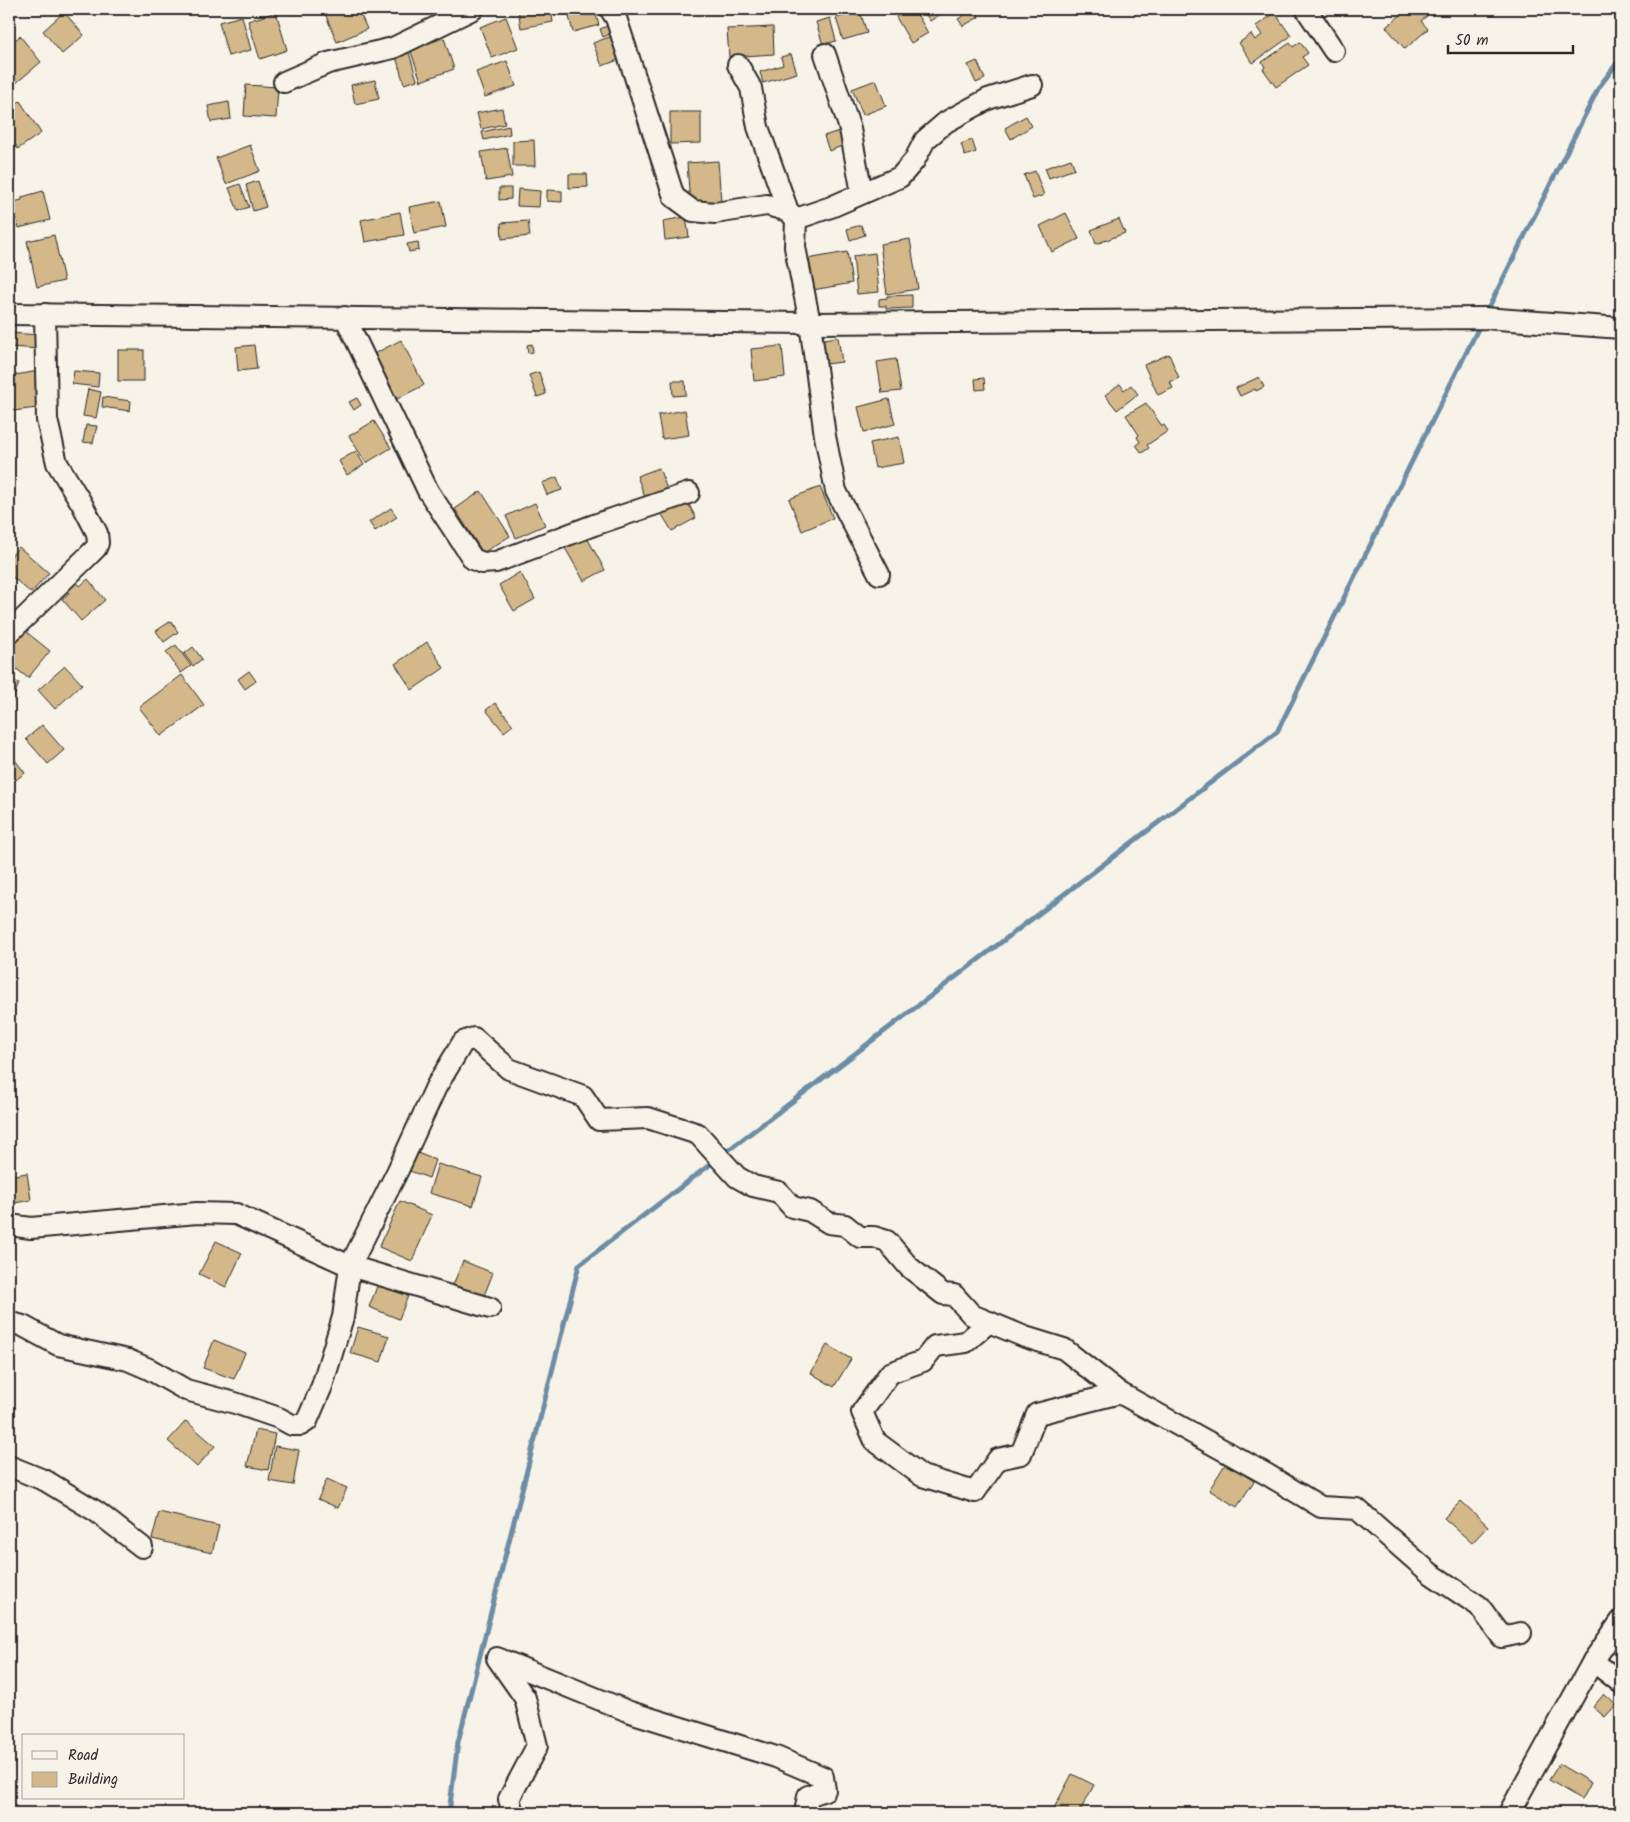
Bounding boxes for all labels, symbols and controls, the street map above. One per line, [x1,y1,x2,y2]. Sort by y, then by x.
scale bar [1448,22,1572,54]
text: 50 m [1455,29,1489,53]
legend [22,1734,185,1800]
text: Road [68,1744,99,1768]
text: Building [68,1768,118,1792]

